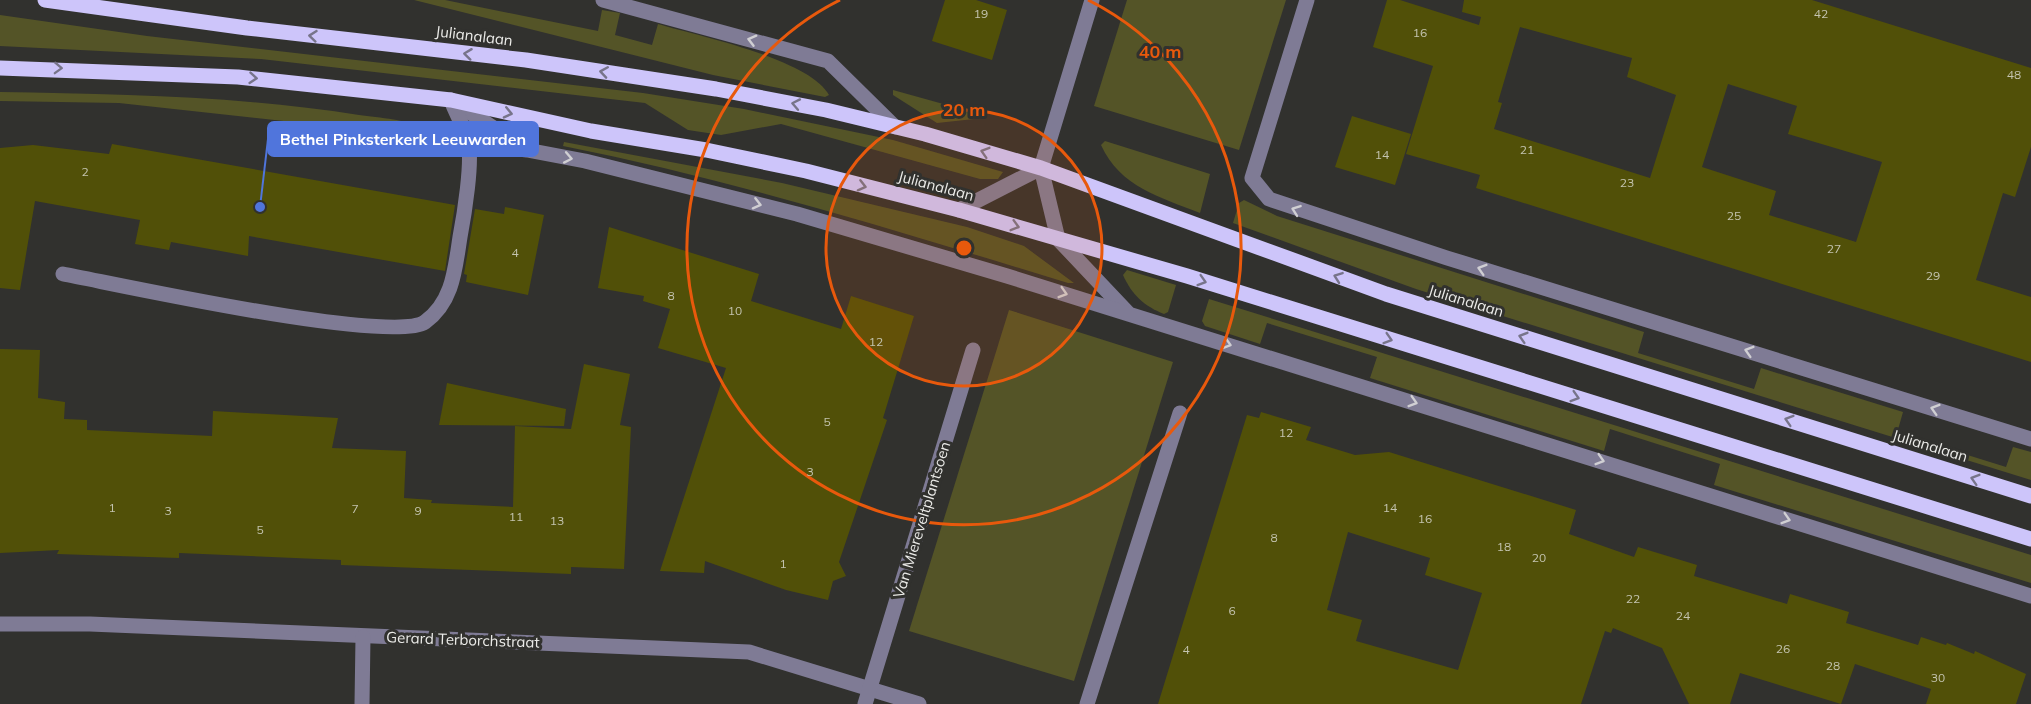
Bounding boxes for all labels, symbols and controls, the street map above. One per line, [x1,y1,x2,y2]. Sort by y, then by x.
house number: 19 [974,6,988,21]
house number: 42 [1814,6,1828,21]
street label: Julianalaan [434,21,514,50]
house number: 16 [1413,25,1427,40]
one-way arrow [308,30,318,42]
one-way arrow [747,35,757,47]
text: 40 m [1139,40,1181,63]
one-way arrow [464,48,473,60]
one-way arrow [54,62,63,75]
one-way arrow [599,67,608,79]
house number: 48 [2007,67,2021,82]
one-way arrow [249,72,258,85]
one-way arrow [791,98,801,111]
text: 20 m [943,98,985,121]
one-way arrow [503,106,513,119]
callout: Bethel Pinksterkerk Leeuwarden [268,122,538,156]
text: Bethel Pinksterkerk Leeuwarden [280,129,526,149]
house number: 21 [1520,142,1534,157]
one-way arrow [980,147,991,159]
house number: 14 [1375,147,1389,162]
one-way arrow [563,151,573,164]
house number: 2 [81,164,89,179]
street label: Julianalaan [896,166,976,205]
house number: 23 [1620,175,1634,190]
one-way arrow [857,178,867,191]
one-way arrow [752,196,762,209]
one-way arrow [1291,204,1302,217]
house number: 25 [1727,208,1741,223]
one-way arrow [1010,219,1020,232]
centre of rings [954,238,974,258]
house number: 27 [1827,241,1841,256]
house number: 4 [511,245,519,260]
one-way arrow [1477,264,1488,276]
house number: 29 [1926,268,1940,283]
one-way arrow [1333,271,1343,284]
one-way arrow [1196,274,1207,286]
street label: Julianalaan [1426,280,1506,321]
one-way arrow [1057,286,1068,298]
house number: 8 [667,288,675,303]
house number: 10 [728,303,742,318]
one-way arrow [1382,332,1393,344]
one-way arrow [1518,332,1529,344]
house number: 12 [869,334,883,349]
one-way arrow [1221,337,1232,349]
one-way arrow [1744,346,1755,358]
one-way arrow [1569,390,1580,402]
one-way arrow [1407,395,1418,407]
one-way arrow [1930,404,1941,416]
house number: 5 [823,414,831,429]
one-way arrow [1784,415,1795,428]
house number: 12 [1279,425,1293,440]
street label: Julianalaan [1890,425,1970,466]
street label: Van Miereveltplantsoen [889,439,954,600]
one-way arrow [1594,453,1605,466]
house number: 3 [806,464,814,479]
one-way arrow [1970,474,1981,486]
house number: 1 [108,500,116,515]
house number: 14 [1383,500,1397,515]
house number: 7 [351,501,359,516]
house number: 3 [164,503,172,518]
house number: 9 [414,503,422,518]
house number: 11 [509,509,523,524]
house number: 16 [1418,511,1432,526]
one-way arrow [1780,512,1791,524]
house number: 13 [550,513,564,528]
house number: 5 [256,522,264,537]
house number: 8 [1270,530,1278,545]
house number: 18 [1497,539,1511,554]
house number: 20 [1532,550,1546,565]
house number: 1 [779,556,787,571]
house number: 22 [1626,591,1640,606]
house number: 6 [1228,603,1236,618]
house number: 24 [1676,608,1690,623]
street label: Gerard Terborchstraat [386,627,540,652]
house number: 26 [1776,641,1790,656]
house number: 4 [1182,642,1190,657]
house number: 28 [1826,658,1840,673]
house number: 30 [1931,670,1945,685]

